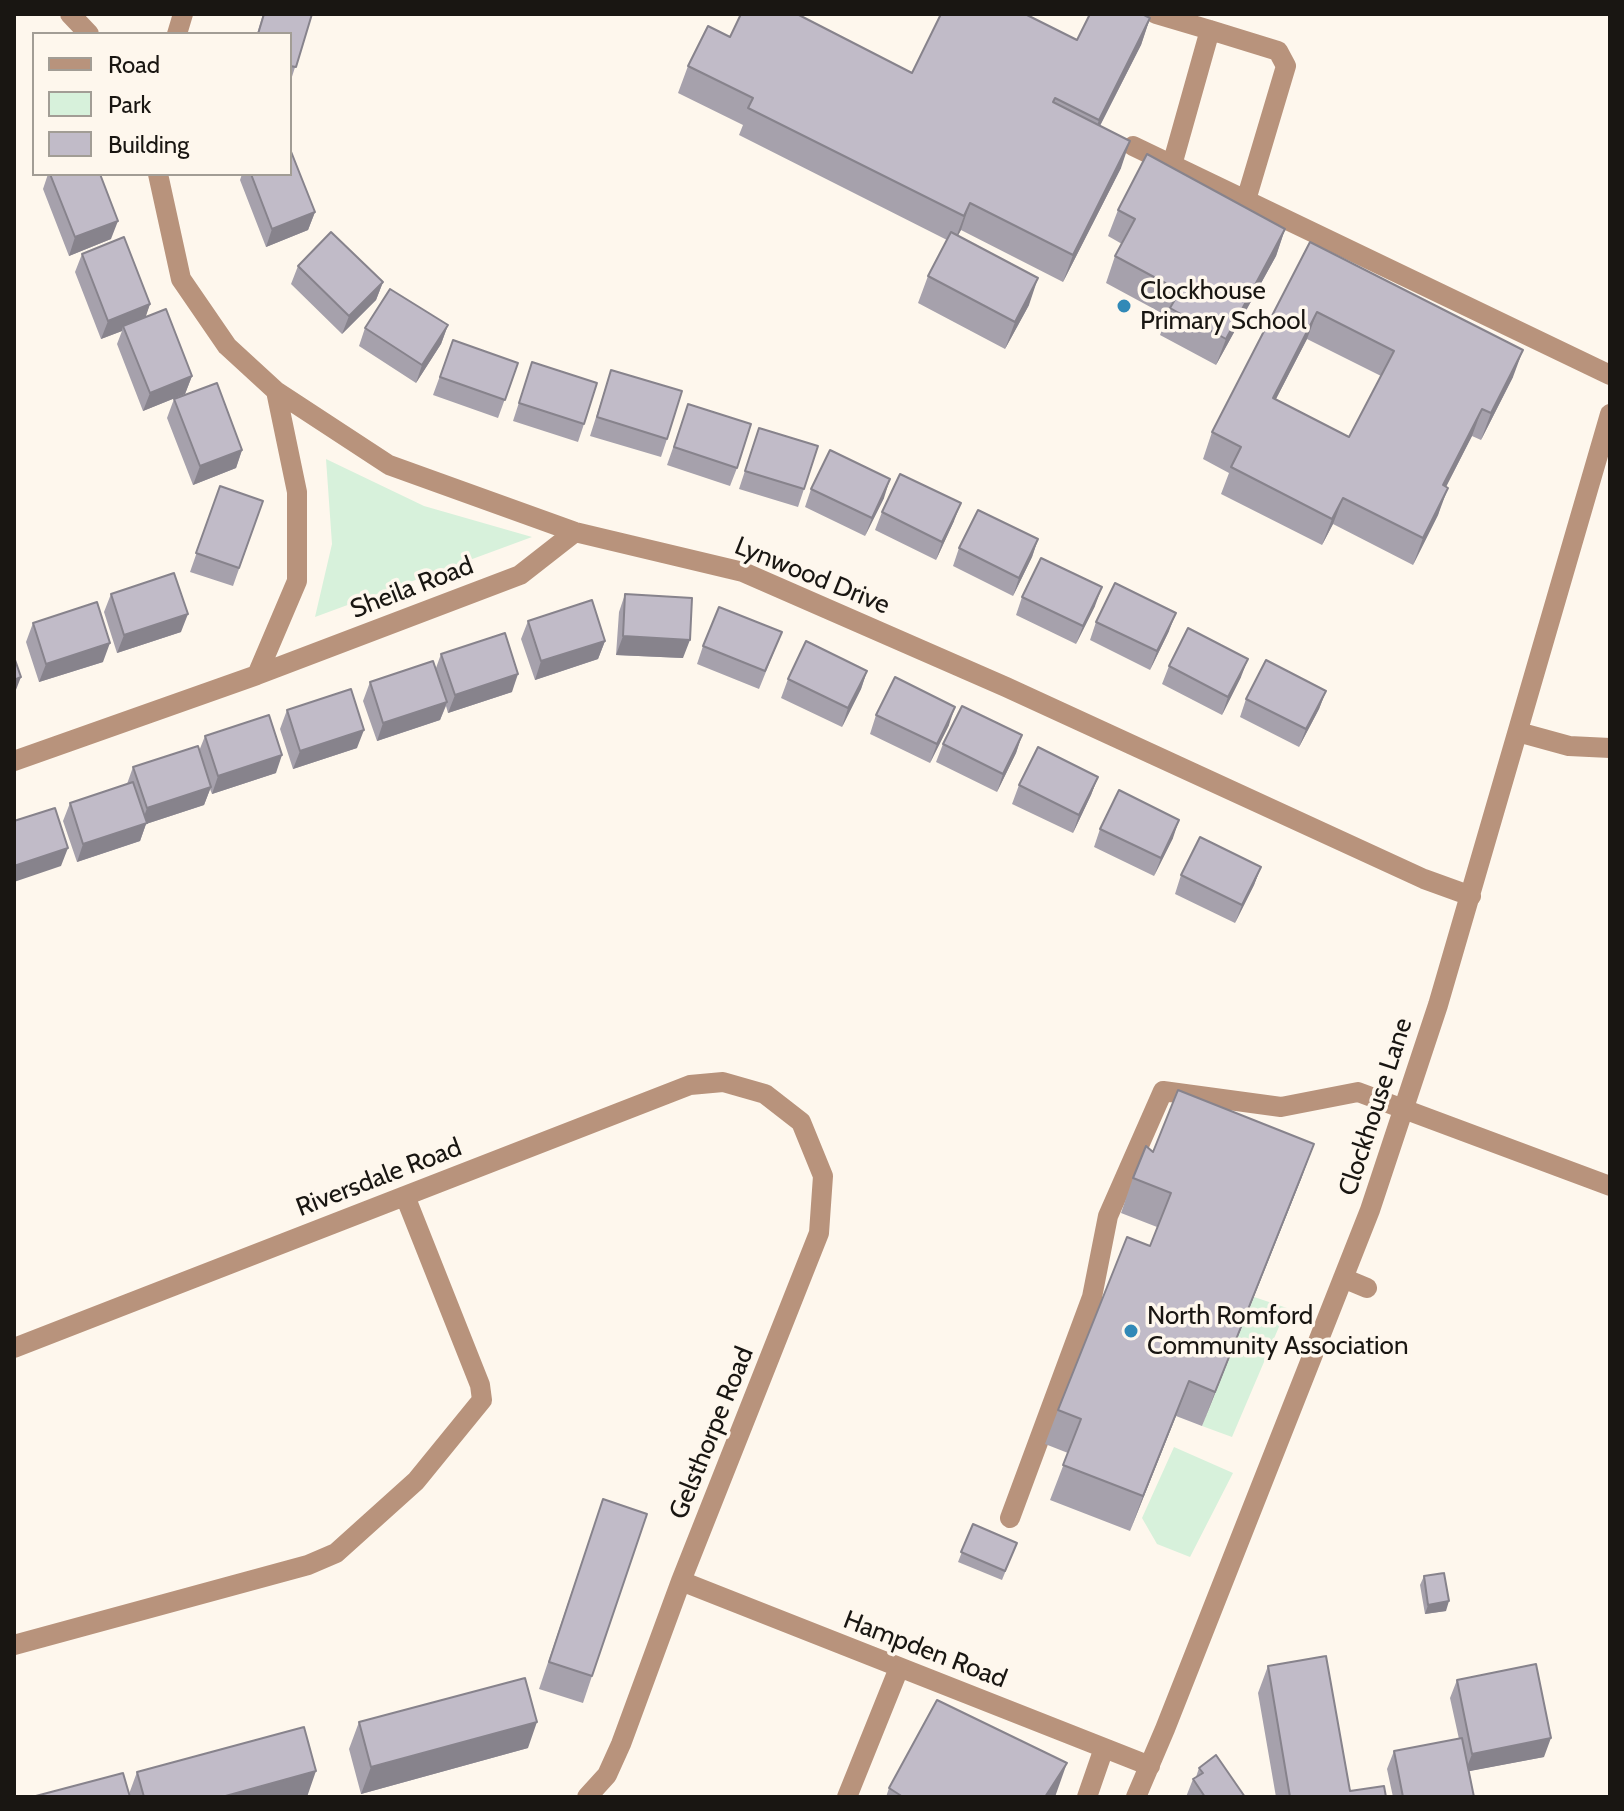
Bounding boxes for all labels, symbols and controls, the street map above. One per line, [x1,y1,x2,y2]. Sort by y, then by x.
legend [32,32,292,176]
text: Road [108,50,160,79]
text: Park [108,90,151,119]
text: Building [108,130,189,159]
place label: Clockhouse Primary School [1140,275,1307,336]
marker: Clockhouse Primary School [1115,297,1133,315]
street label: Lynwood Drive [730,531,894,621]
street label: Sheila Road [346,550,478,626]
street label: Clockhouse Lane [1333,1014,1419,1200]
street label: Riversdale Road [292,1132,466,1224]
place label: North Romford Community Association [1147,1300,1408,1362]
marker: North Romford Community Association [1122,1322,1140,1340]
street label: Gelsthorpe Road [663,1342,761,1524]
street label: Hampden Road [839,1605,1011,1695]

